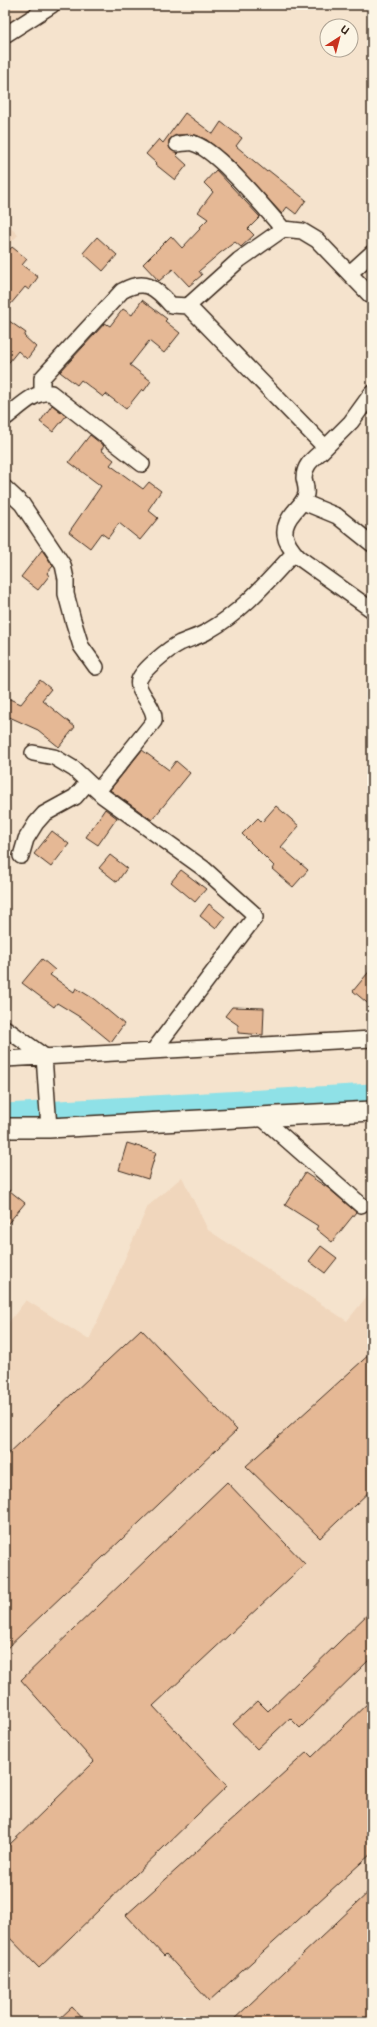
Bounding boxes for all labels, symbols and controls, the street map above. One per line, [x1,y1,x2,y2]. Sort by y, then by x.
north arrow [319,18,359,58]
text: U [338,21,353,38]

